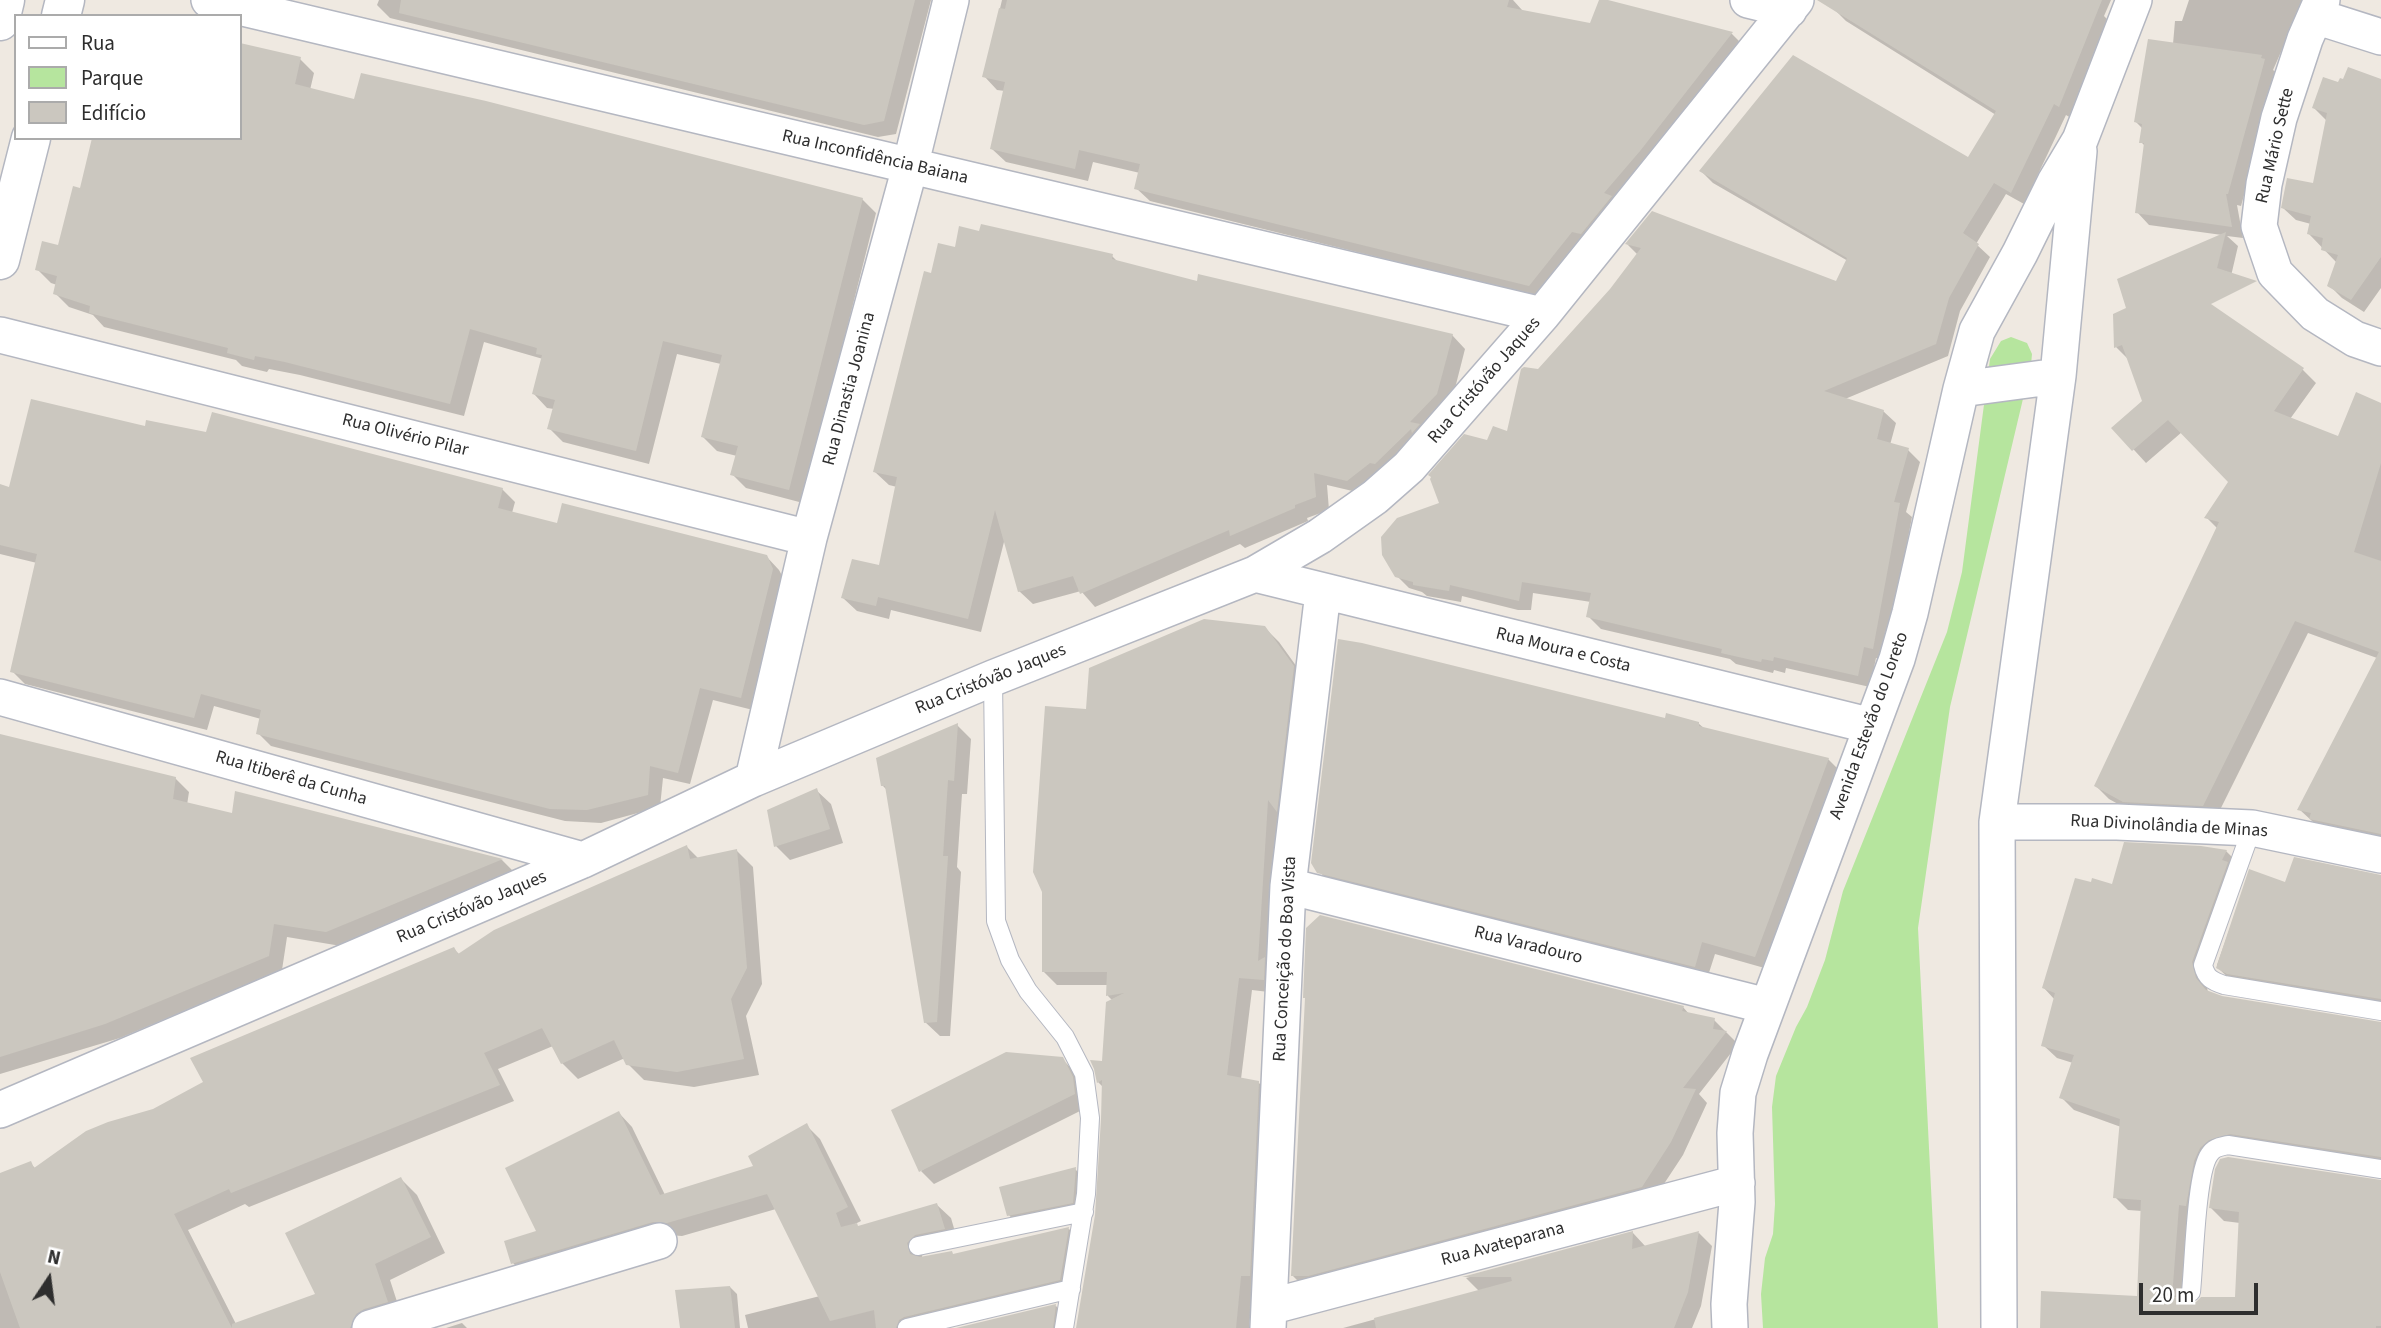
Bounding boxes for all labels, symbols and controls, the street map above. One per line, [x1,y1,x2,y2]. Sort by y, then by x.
legend [14,14,242,140]
text: Rua [81,28,115,58]
text: Parque [81,63,143,93]
street label: Rua Mário Sette [2252,86,2300,206]
text: Edifício [81,98,146,128]
street label: Rua Inconfidência Baiana [780,126,970,190]
street label: Rua Dinastia Joanina [819,310,881,468]
street label: Rua Cristóvão Jaques [1424,313,1546,449]
street label: Rua Olivério Pilar [340,410,470,462]
street label: Rua Moura e Costa [1493,624,1633,678]
street label: Avenida Estevão do Loreto [1826,629,1914,823]
street label: Rua Cristóvão Jaques [912,640,1070,720]
street label: Rua Itiberê da Cunha [213,747,369,811]
street label: Rua Divinolândia de Minas [2070,811,2268,843]
street label: Rua Conceição do Boa Vista [1270,856,1302,1062]
street label: Rua Cristóvão Jaques [394,867,550,949]
street label: Rua Varadouro [1472,922,1584,970]
street label: Rua Avateparana [1439,1218,1567,1272]
text: N [45,1243,63,1273]
north arrow [14,1244,84,1314]
scale bar [2143,1268,2262,1312]
text: 20 m [2152,1280,2194,1310]

